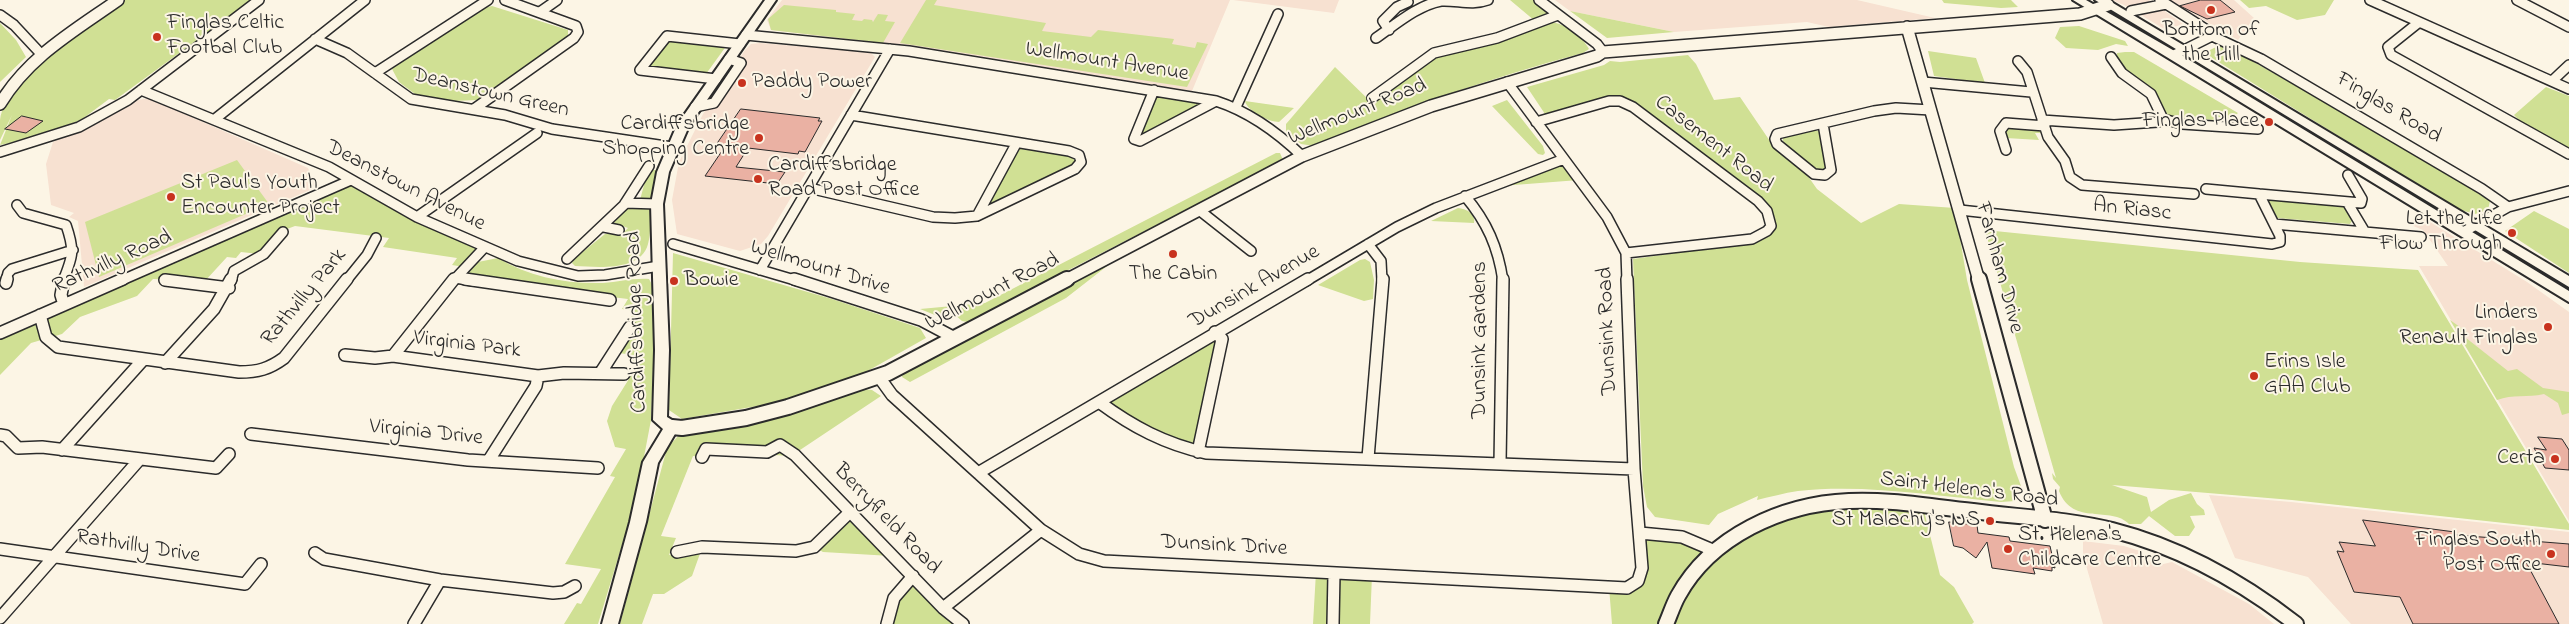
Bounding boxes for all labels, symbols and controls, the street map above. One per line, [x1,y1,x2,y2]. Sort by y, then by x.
marker: Bottom of the Hill [2205,4,2217,16]
place label: Finglas Celtic Footbal Club [167,11,284,62]
place label: Bottom of the Hill [2163,18,2259,70]
marker: Finglas Celtic Footbal Club [151,31,163,43]
street label: Wellmount Avenue [1024,37,1190,89]
street label: Deanstown Green [409,63,571,125]
street label: Finglas Road [2331,67,2445,151]
place label: Paddy Power [752,70,872,96]
street label: Wellmount Road [1285,73,1431,153]
marker: Paddy Power [736,77,748,89]
street label: Casement Road [1648,90,1778,200]
place label: Finglas Place [2142,109,2259,135]
place label: Cardiffsbridge Shopping Centre [602,112,749,164]
marker: Finglas Place [2263,116,2275,128]
marker: Cardiffsbridge Shopping Centre [753,132,765,144]
street label: Deanstown Avenue [321,135,489,239]
place label: Cardiffsbridge Road Post Office [768,153,919,205]
place label: St Paul's Youth Encounter Project [181,171,340,222]
marker: Cardiffsbridge Road Post Office [752,173,764,185]
marker: St Paul's Youth Encounter Project [165,191,177,203]
street label: An Riasc [2091,194,2173,228]
street label: Farnham Drive [1968,200,2028,336]
place label: Let the Life Flow Through [2379,207,2502,258]
street label: Rathvilly Road [49,225,177,301]
marker: Let the Life Flow Through [2506,227,2518,239]
street label: Cardiffsbridge Road [622,231,654,413]
street label: Wellmount Drive [747,235,893,303]
street label: Dunsink Avenue [1185,240,1325,336]
street label: Rathvilly Park [257,244,353,352]
street label: Wellmount Road [922,248,1064,338]
marker: The Cabin [1167,248,1179,260]
street label: Dunsink Gardens [1468,261,1494,419]
place label: The Cabin [1129,262,1217,288]
street label: Dunsink Road [1594,266,1624,396]
place label: Bowie [684,268,738,294]
marker: Bowie [668,275,680,287]
place label: Linders Renault Finglas [2399,301,2538,352]
marker: Linders Renault Finglas [2542,321,2554,333]
street label: Virginia Park [412,326,522,366]
place label: Erins Isle GAA Club [2264,350,2350,402]
marker: Erins Isle GAA Club [2248,370,2260,382]
street label: Virginia Drive [368,415,484,453]
place label: Certa [2497,446,2545,472]
marker: Certa [2549,453,2561,465]
street label: Berryfield Road [827,459,945,581]
street label: Saint Helena's Road [1878,467,2060,515]
place label: St Malachy's NS [1832,508,1980,534]
marker: St Malachy's NS [1984,515,1996,527]
place label: St. Helena's Childcare Centre [2018,523,2161,574]
street label: Rathvilly Drive [74,525,202,571]
place label: Finglas South Post Office [2415,528,2541,580]
street label: Dunsink Drive [1160,531,1288,563]
marker: St. Helena's Childcare Centre [2002,543,2014,555]
marker: Finglas South Post Office [2545,548,2557,560]

